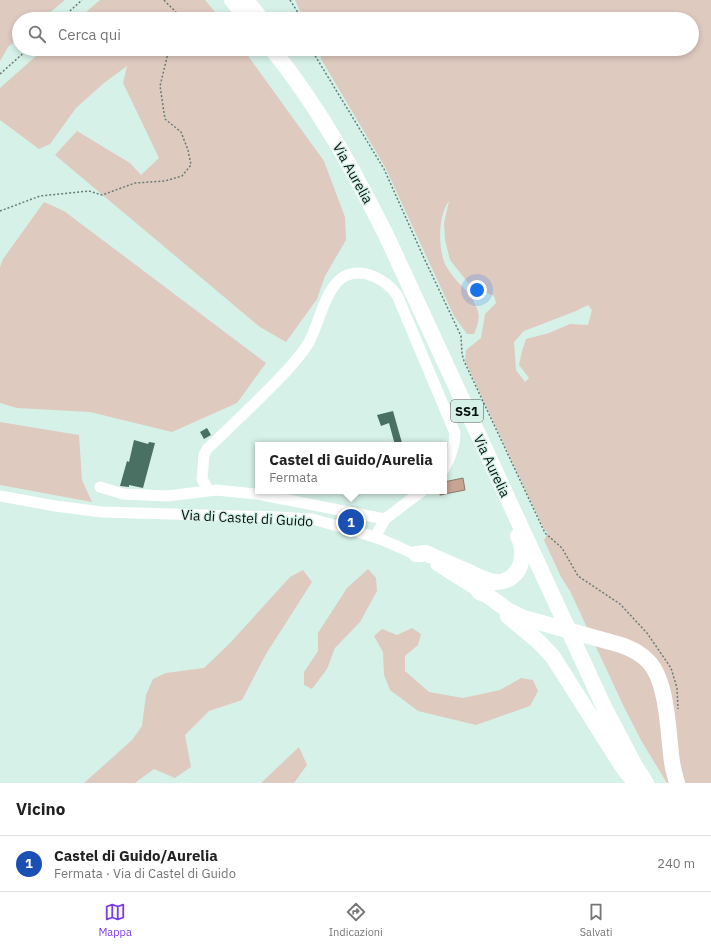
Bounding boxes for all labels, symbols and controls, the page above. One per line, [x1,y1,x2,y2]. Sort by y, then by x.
search box [12,12,699,56]
icon: search [26,23,48,45]
text: Cerca qui [58,25,121,44]
street label: Via Aurelia [329,139,377,207]
your location [467,280,487,300]
road number: SS1 [451,400,483,422]
street label: Via Aurelia [470,432,515,501]
popup [255,442,447,494]
text: Castel di Guido/Aurelia [269,450,433,469]
text: Fermata [269,469,318,486]
street label: Via di Castel di Guido [180,506,314,530]
pin: 1 [338,507,364,537]
text: Vicino [16,798,65,820]
text: Castel di Guido/Aurelia [54,846,218,865]
text: 1 [25,855,33,872]
text: 240 m [657,855,695,872]
text: Fermata · Via di Castel di Guido [54,865,236,882]
tab: Mappa [98,901,132,939]
tab: Indicazioni [329,901,383,939]
tab: Salvati [580,901,613,939]

